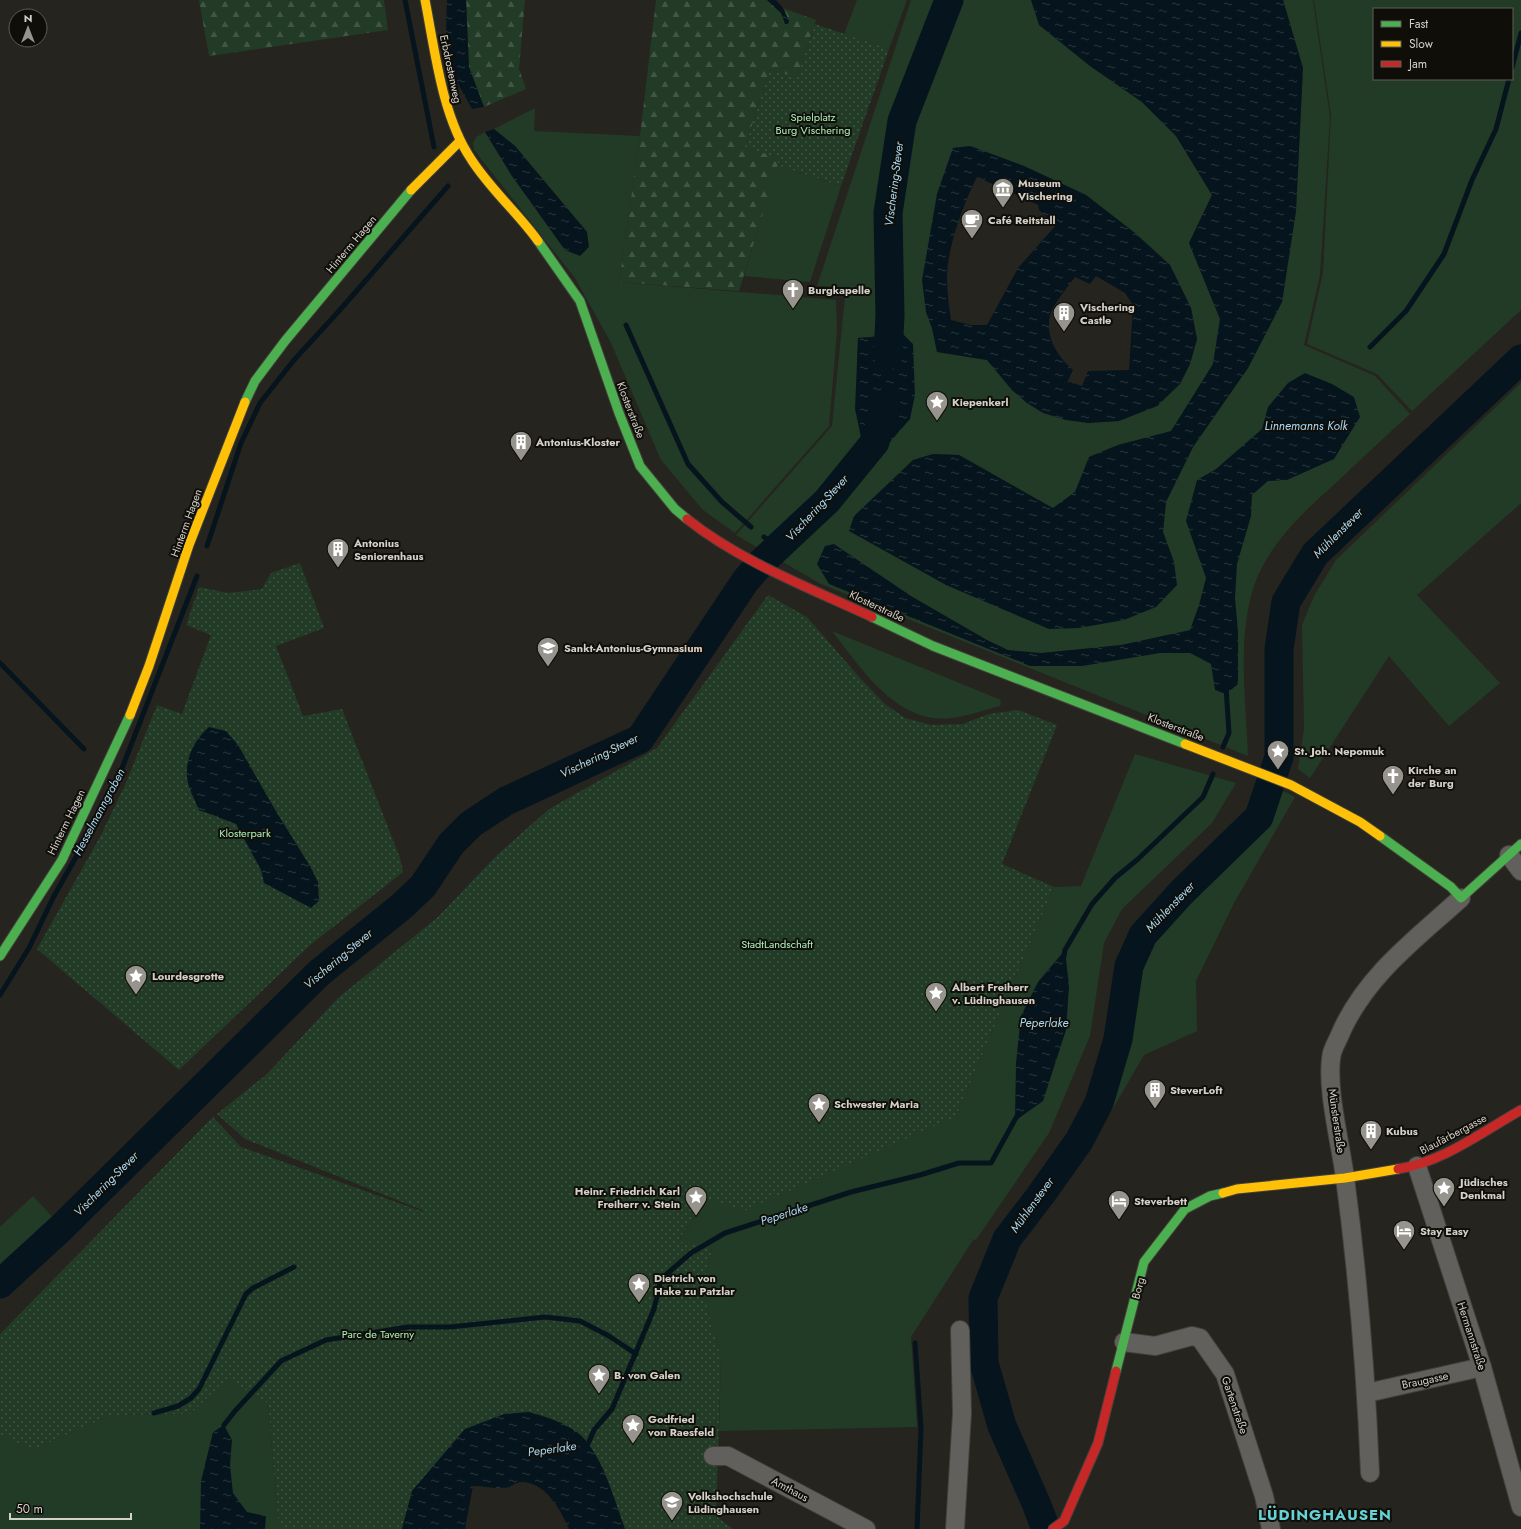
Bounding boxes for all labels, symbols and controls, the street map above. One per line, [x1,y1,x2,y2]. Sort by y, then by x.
north arrow [8,8,48,48]
legend [1373,8,1513,80]
text: N [24,10,32,26]
text: Fast [1409,15,1428,33]
street label: Erbdrostenweg [436,33,466,105]
text: Slow [1409,35,1434,53]
text: Jam [1407,55,1427,73]
park label: Spielplatz Burg Vischering [775,109,851,138]
water label: Vischering-Stever [880,140,908,227]
place label: Museum Vischering [1017,175,1073,204]
museum icon: Museum Vischering [990,176,1016,209]
cafe icon: Café Reitstall [959,207,985,240]
street label: Hinterm Hagen [322,212,380,276]
place label: Café Reitstall [988,212,1055,228]
church icon: Burgkapelle [780,277,806,310]
place label: Burgkapelle [808,282,870,298]
place label: Vischering Castle [1079,299,1135,328]
building icon: Vischering Castle [1051,300,1077,333]
street label: Klosterstraße [613,379,649,441]
place icon: Kiepenkerl [924,389,950,422]
place label: Kiepenkerl [952,394,1008,410]
water label: Linnemanns Kolk [1264,417,1348,435]
building icon: Antonius-Kloster [508,429,534,462]
place label: Antonius-Kloster [535,434,621,450]
water label: Vischering-Stever [781,470,853,545]
street label: Hinterm Hagen [166,487,206,559]
water label: Mühlenstever [1309,503,1368,562]
place label: Antonius Seniorenhaus [353,535,424,564]
building icon: Antonius Seniorenhaus [325,536,351,569]
street label: Klosterstraße [847,586,908,626]
school or university icon: Sankt-Antonius-Gymnasium [535,635,561,668]
place label: Sankt-Antonius-Gymnasium [564,640,702,656]
street label: Klosterstraße [1145,709,1207,745]
water label: Vischering-Stever [557,729,642,783]
place icon: St. Joh. Nepomuk [1265,738,1291,771]
place label: St. Joh. Nepomuk [1294,743,1385,759]
place label: Kirche an der Burg [1408,762,1457,791]
church icon: Kirche an der Burg [1380,763,1406,796]
water label: Hesselmanngraben [68,765,130,859]
street label: Hinterm Hagen [43,786,89,858]
park label: Klosterpark [219,825,271,841]
water label: Mühlenstever [1141,877,1200,937]
water label: Vischering-Stever [300,924,377,993]
park label: StadtLandschaft [741,936,813,952]
place icon: Lourdesgrotte [123,963,149,996]
place label: Lourdesgrotte [152,968,224,984]
place label: Albert Freiherr v. Lüdinghausen [951,979,1035,1008]
place icon: Albert Freiherr v. Lüdinghausen [923,980,949,1013]
water label: Peperlake [1020,1014,1068,1032]
building icon: SteverLoft [1142,1077,1168,1110]
place label: SteverLoft [1170,1082,1223,1098]
street label: Münsterstraße [1325,1088,1349,1155]
place icon: Schwester Maria [806,1091,832,1124]
place label: Schwester Maria [834,1096,919,1112]
street label: Blaufärbergasse [1417,1109,1490,1158]
building icon: Kubus [1358,1118,1384,1151]
place label: Kubus [1386,1123,1418,1139]
water label: Vischering-Stever [70,1147,143,1220]
water label: Mühlenstever [1006,1173,1059,1236]
place label: Jüdisches Denkmal [1458,1174,1508,1203]
place icon: Jüdisches Denkmal [1431,1175,1457,1208]
place label: Heinr. Friedrich Karl Freiherr v. Stein [575,1183,680,1212]
place icon: Heinr. Friedrich Karl Freiherr v. Stein [683,1184,709,1217]
hotel icon: Steverbett [1106,1188,1132,1221]
place label: Steverbett [1134,1193,1188,1209]
water label: Peperlake [758,1198,810,1230]
hotel icon: Stay Easy [1391,1218,1417,1251]
place label: Stay Easy [1420,1223,1469,1239]
place label: Dietrich von Hake zu Patzlar [654,1270,735,1299]
place icon: Dietrich von Hake zu Patzlar [626,1271,652,1304]
street label: Borg [1127,1275,1149,1301]
street label: Hermannstraße [1453,1300,1491,1372]
park label: Parc de Taverny [342,1326,414,1342]
place icon: B. von Galen [586,1362,612,1395]
place label: B. von Galen [614,1367,680,1383]
street label: Braugasse [1400,1367,1450,1393]
street label: Gartenstraße [1218,1374,1252,1436]
place label: Godfried von Raesfeld [647,1411,714,1440]
place icon: Godfried von Raesfeld [620,1412,646,1445]
water label: Peperlake [527,1437,577,1461]
street label: Amthaus [769,1473,812,1506]
place label: Volkshochschule Lüdinghausen [687,1488,773,1517]
school or university icon: Volkshochschule Lüdinghausen [659,1489,685,1522]
scale bar [10,1495,131,1521]
text: 50 m [16,1500,43,1518]
district label: LÜDINGHAUSEN [1258,1504,1392,1526]

